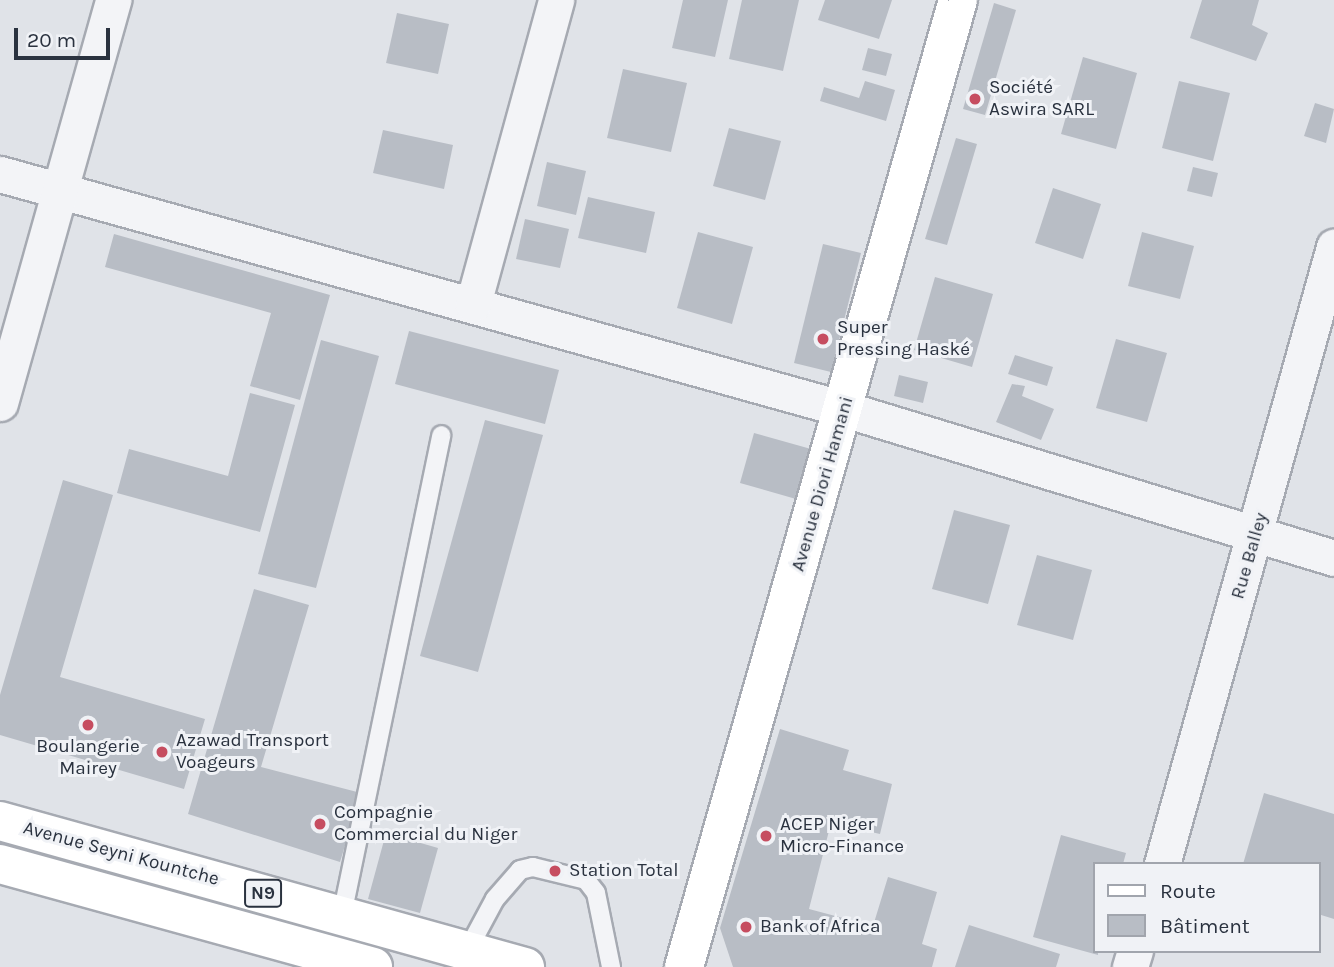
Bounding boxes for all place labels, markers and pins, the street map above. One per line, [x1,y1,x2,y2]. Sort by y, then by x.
place label: Société Aswira SARL [989,77,1094,121]
marker: Société Aswira SARL [967,91,983,107]
place label: Super Pressing Haské [837,317,970,361]
marker: Super Pressing Haské [815,331,831,347]
marker: Boulangerie Mairey [80,717,96,733]
place label: Azawad Transport Voageurs [176,730,329,774]
place label: Boulangerie Mairey [36,736,140,780]
marker: Azawad Transport Voageurs [154,744,170,760]
place label: Compagnie Commercial du Niger [334,802,517,846]
place label: ACEP Niger Micro-Finance [780,814,904,858]
marker: Compagnie Commercial du Niger [312,816,328,832]
marker: ACEP Niger Micro-Finance [758,828,774,844]
place label: Station Total [569,860,679,882]
marker: Station Total [547,863,563,879]
place label: Bank of Africa [760,916,880,938]
marker: Bank of Africa [738,919,754,935]

